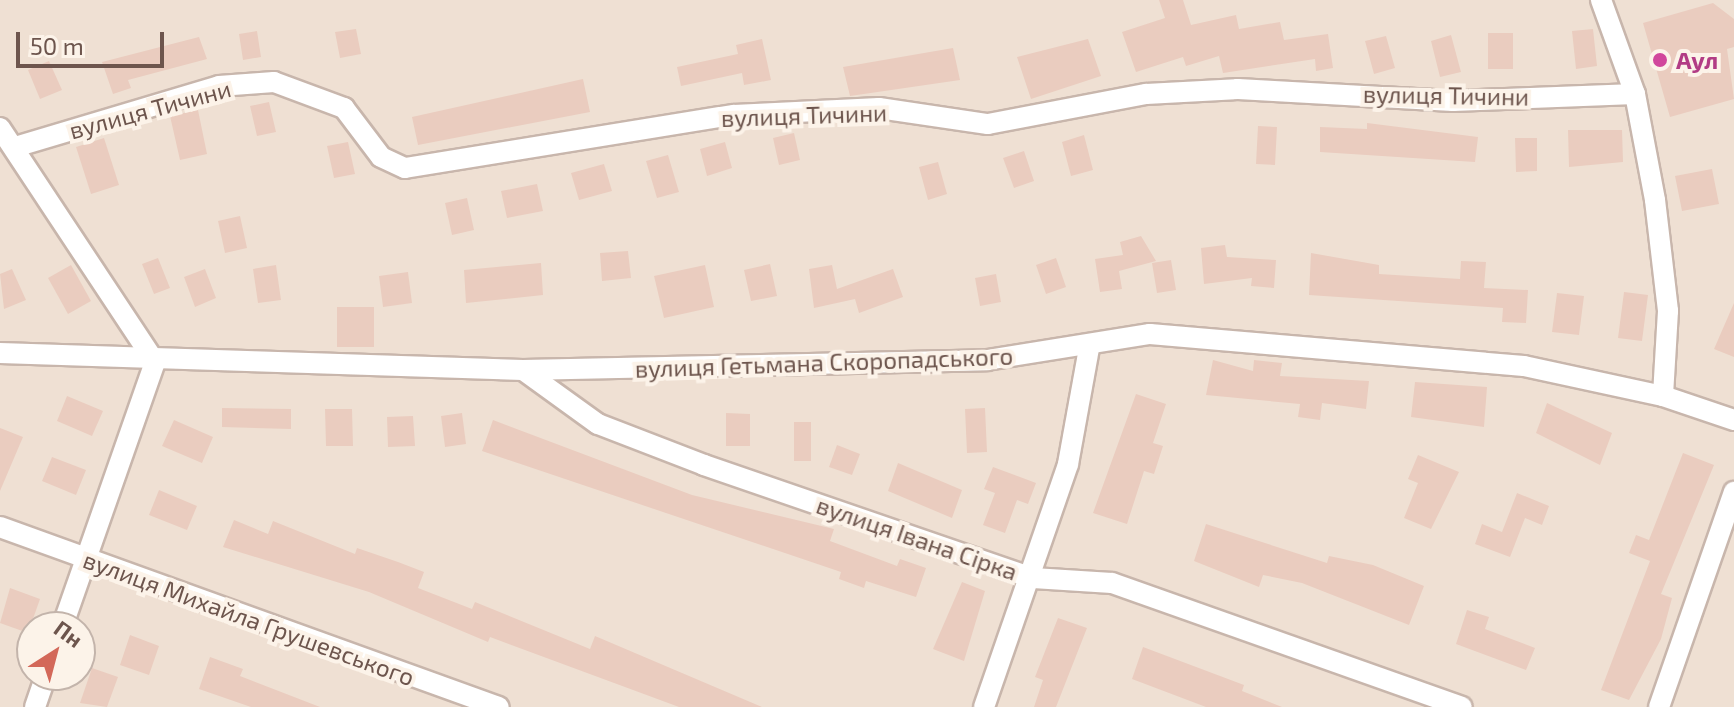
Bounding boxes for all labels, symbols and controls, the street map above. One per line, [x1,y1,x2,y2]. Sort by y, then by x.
scale bar [20,16,168,66]
text: 50 m [30,31,84,60]
place label: Аул [1676,46,1718,74]
marker: Аул [1651,51,1669,69]
street label: вулиця Тичини [66,74,234,144]
street label: вулиця Тичини [1363,79,1529,111]
street label: вулиця Тичини [720,98,888,132]
street label: вулиця Гетьмана Скоропадського [634,341,1014,383]
street label: вулиця Івана Сірка [813,490,1021,586]
street label: вулиця Михайла Грушевського [80,545,418,691]
north arrow [16,611,96,691]
text: Пн [50,614,88,652]

